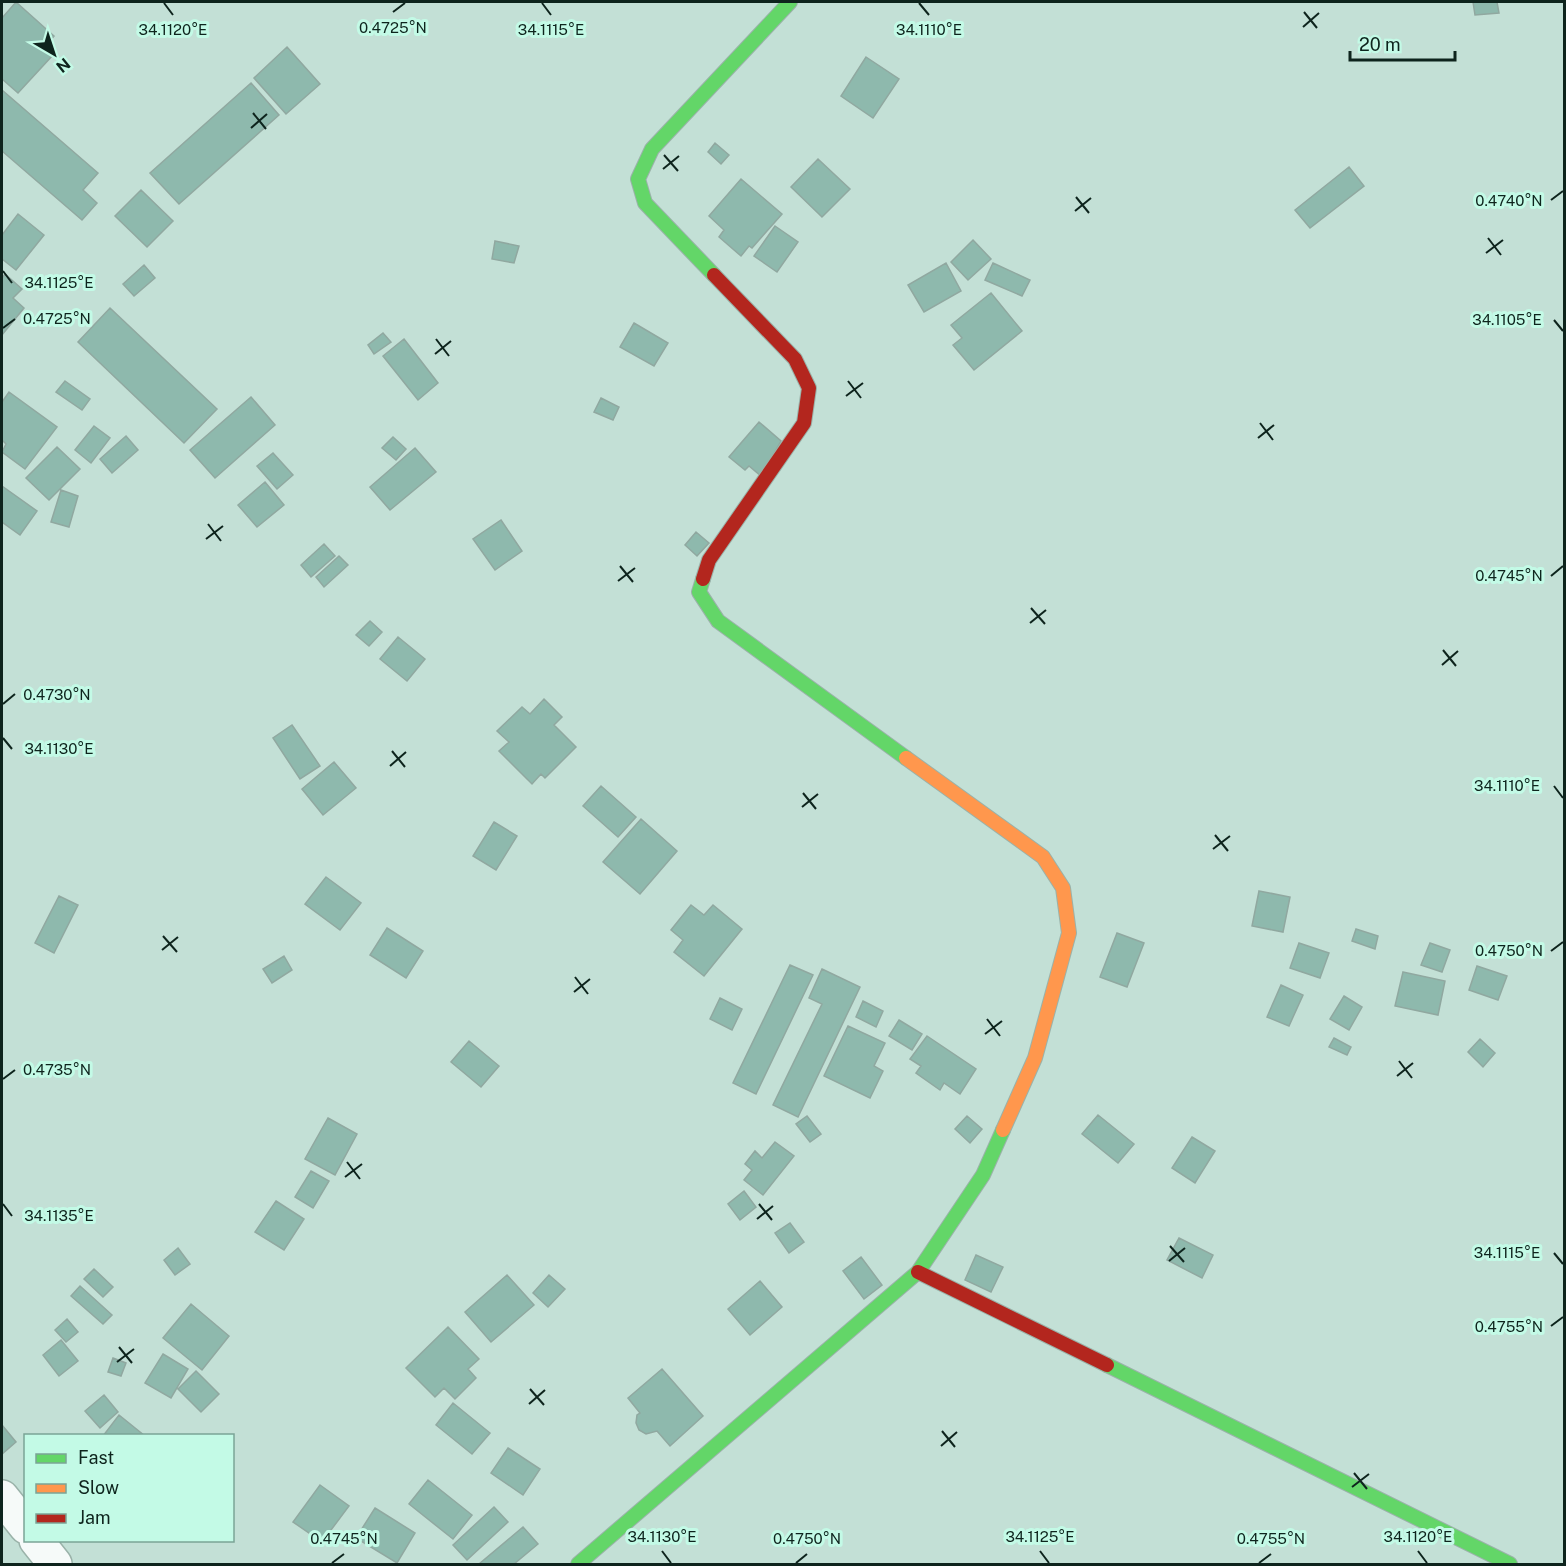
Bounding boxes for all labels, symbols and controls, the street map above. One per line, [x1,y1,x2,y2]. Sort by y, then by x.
text: 0.4725°N [359,19,427,36]
text: 34.1120°E [139,21,207,38]
text: 34.1115°E [518,21,584,38]
text: 34.1110°E [896,21,962,38]
north arrow [24,24,84,84]
scale bar [1350,24,1455,62]
text: 20 m [1359,34,1401,55]
text: N [52,54,74,77]
text: 0.4740°N [1475,192,1543,209]
text: 34.1125°E [24,274,94,291]
text: 0.4725°N [23,310,91,327]
text: 34.1105°E [1472,311,1542,328]
text: 0.4745°N [1475,567,1543,584]
text: 0.4730°N [23,686,91,703]
text: 34.1130°E [24,740,94,757]
text: 34.1110°E [1474,777,1540,794]
text: 0.4750°N [1475,942,1543,959]
text: 0.4735°N [23,1061,91,1078]
text: 34.1135°E [24,1207,94,1224]
text: 34.1115°E [1474,1244,1540,1261]
text: 0.4755°N [1475,1318,1543,1335]
legend [24,1434,234,1542]
text: Fast [78,1447,114,1468]
text: Slow [78,1477,119,1498]
text: Jam [78,1507,111,1528]
text: 34.1130°E [627,1528,697,1545]
text: 34.1125°E [1005,1528,1075,1545]
text: 34.1120°E [1384,1528,1452,1545]
text: 0.4745°N [310,1530,378,1547]
text: 0.4750°N [773,1530,841,1547]
text: 0.4755°N [1237,1530,1305,1547]

